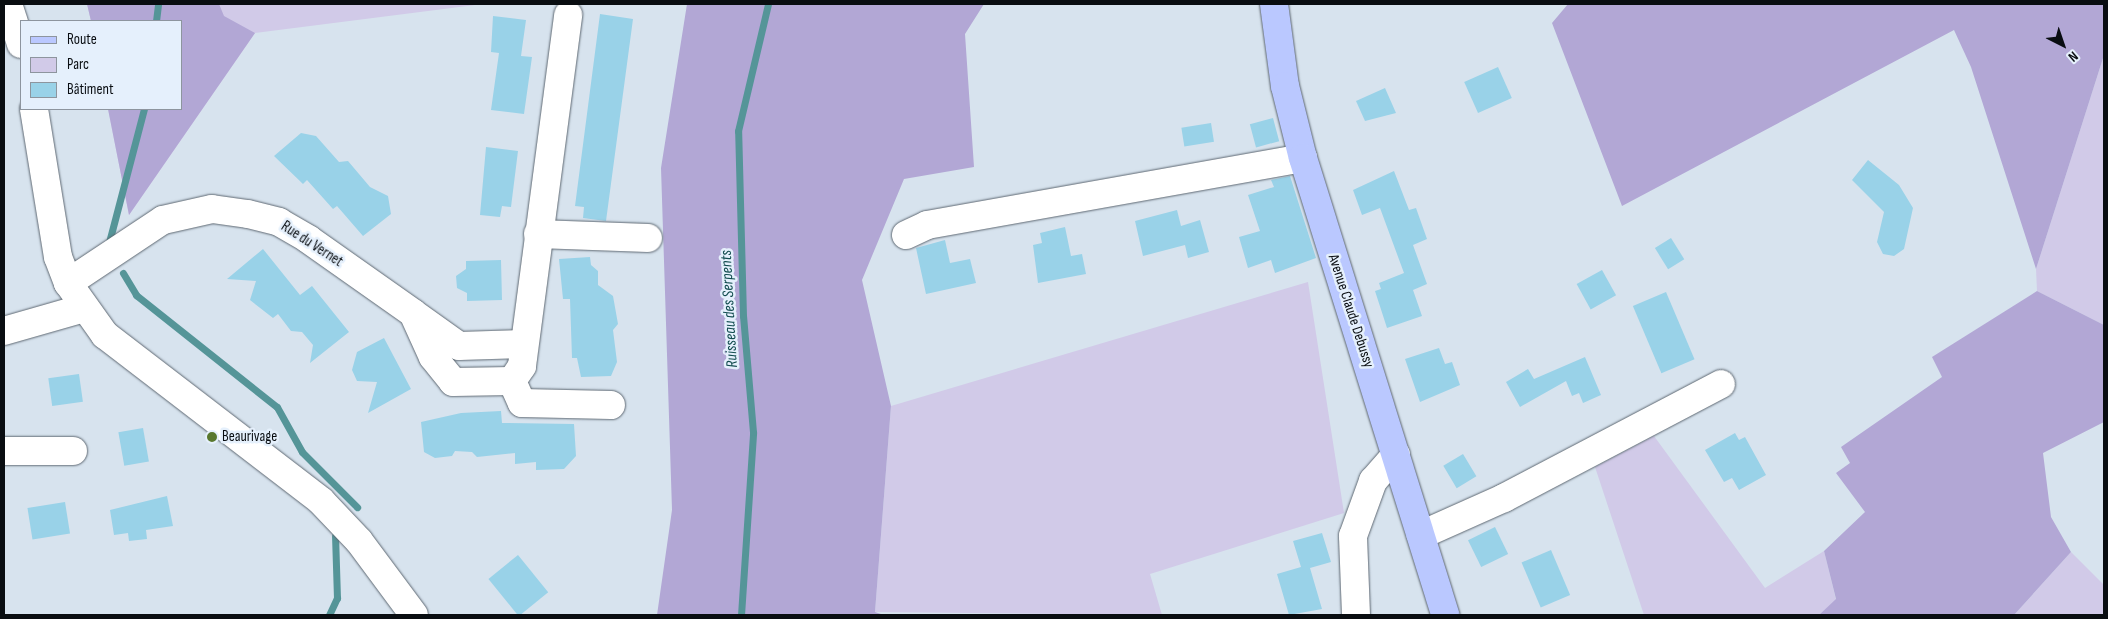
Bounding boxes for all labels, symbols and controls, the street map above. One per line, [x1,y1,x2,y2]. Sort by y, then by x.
legend [20,20,182,110]
north arrow [2038,20,2088,70]
text: Route [67,30,97,49]
text: N [2065,48,2082,66]
text: Parc [67,55,89,74]
text: Bâtiment [67,80,114,99]
street label: Rue du Vernet [278,217,346,271]
water label: Ruisseau des Serpents [717,250,743,368]
street label: Avenue Claude Debussy [1324,252,1378,370]
place label: Beaurivage [222,428,277,446]
marker: Beaurivage [206,431,218,443]

